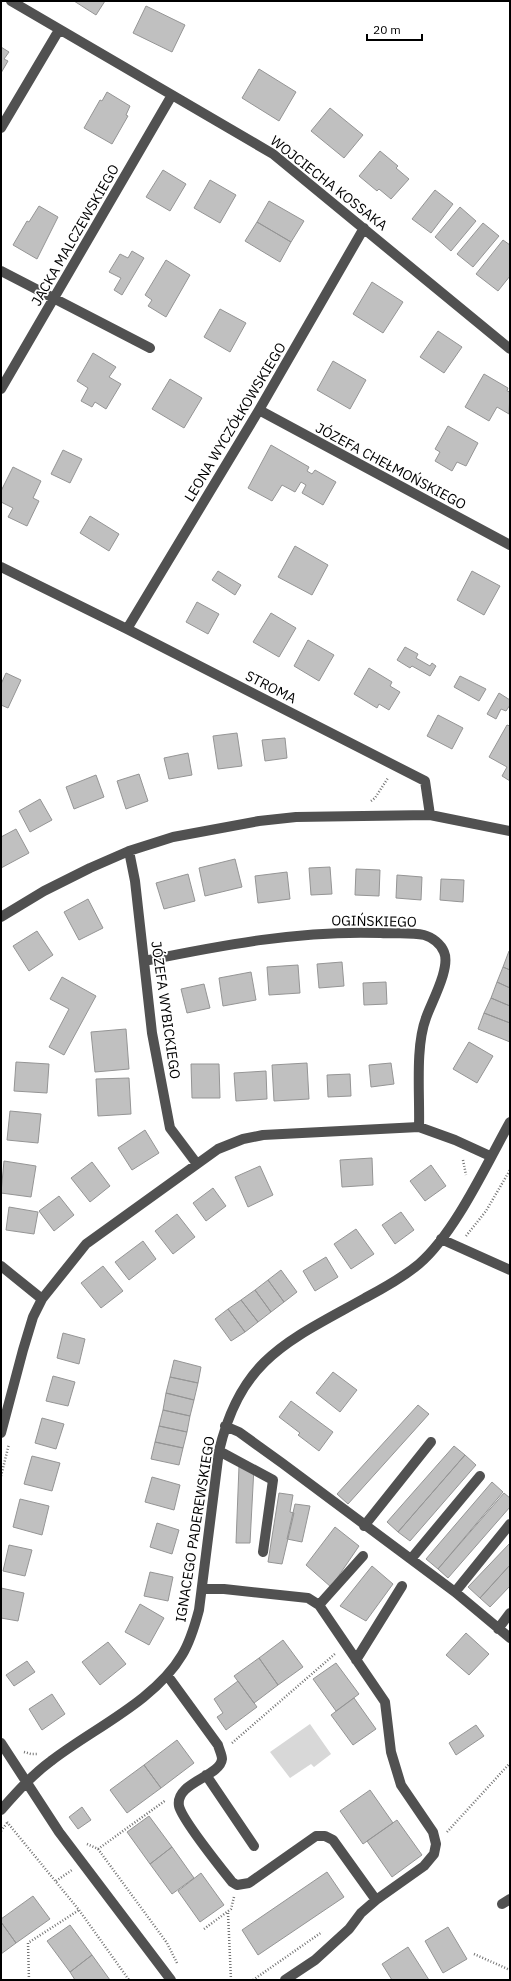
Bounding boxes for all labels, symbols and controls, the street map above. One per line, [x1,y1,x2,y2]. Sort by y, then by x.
scale bar [367,16,422,42]
text: 20 m [373,22,401,37]
street label: WOJCIECHA KOSSAKA [267,132,391,234]
street label: JACKA MALCZEWSKIEGO [27,161,123,309]
street label: LEONA WYCZÓŁKOWSKIEGO [179,339,290,505]
street label: JÓZEFA CHEŁMOŃSKIEGO [313,418,470,513]
street label: STROMA [242,666,300,708]
street label: OGIŃSKIEGO [331,910,417,931]
street label: JÓZEFA WYBICKIEGO [147,940,186,1080]
street label: IGNACEGO PADEREWSKIEGO [171,1435,219,1623]

